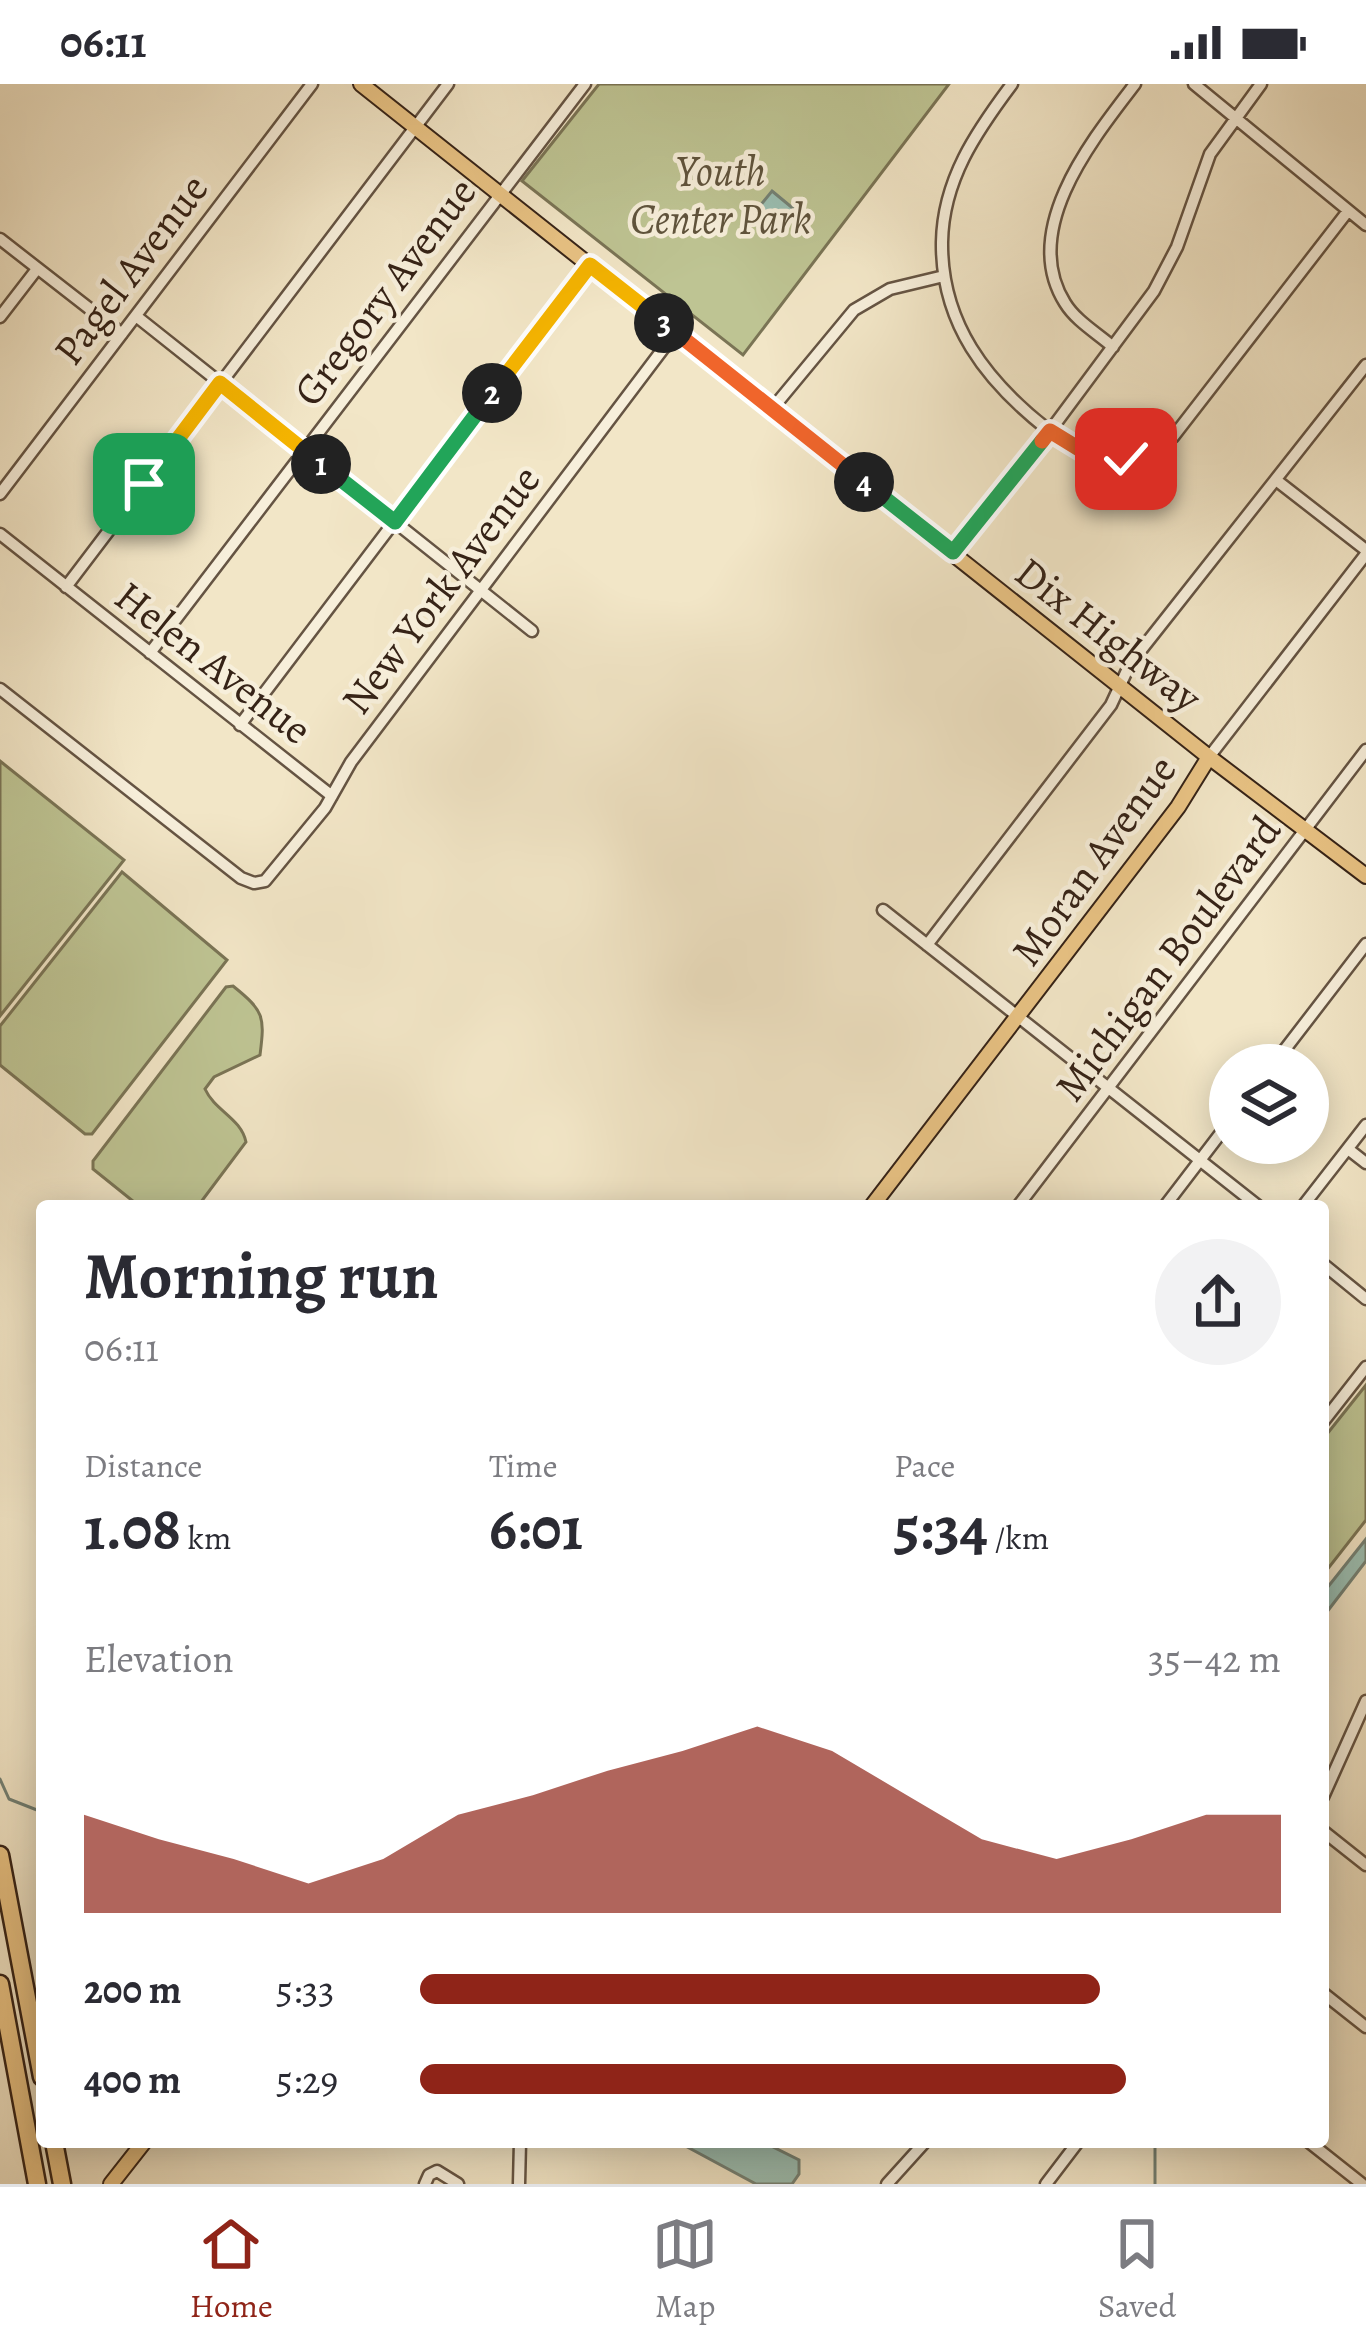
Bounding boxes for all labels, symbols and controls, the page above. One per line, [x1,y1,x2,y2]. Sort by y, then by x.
text: 06:11 [60,11,147,73]
park label: Youth Center Park [630,142,812,247]
street label: Pagel Avenue [40,162,221,376]
street label: Gregory Avenue [280,166,489,417]
pin: 3 [634,293,694,353]
text: 3 [657,300,671,345]
pin: 2 [462,363,522,423]
text: 2 [484,370,500,415]
pin [1075,408,1177,510]
icon: check [1093,426,1159,492]
pin [93,433,195,535]
pin: 1 [291,434,351,494]
text: 1 [315,441,327,486]
icon: arrive [111,451,177,517]
pin: 4 [834,452,894,512]
street label: New York Avenue [328,453,553,726]
text: 4 [856,459,872,504]
street label: Dix Highway [1004,544,1215,726]
street label: Helen Avenue [104,568,324,757]
street label: Moran Avenue [998,744,1189,977]
street label: Michigan Boulevard [1041,804,1294,1113]
map controls [1209,1044,1329,1164]
button: layers [1209,1044,1329,1164]
text: Morning run [84,1231,439,1321]
button: share [1155,1239,1281,1365]
text: 06:11 [84,1321,159,1374]
text: Distance [84,1443,202,1488]
text: Time [489,1443,558,1488]
text: Pace [894,1443,955,1488]
text: 1.08 [84,1488,181,1570]
text: 6:01 [489,1488,583,1570]
text: 5:34 [894,1488,988,1570]
text: km [181,1515,231,1560]
text: /km [988,1515,1049,1560]
text: Elevation [84,1632,234,1685]
text: 35–42 m [1148,1632,1281,1685]
text: 200 m [84,1963,182,2016]
text: 5:33 [276,1963,335,2016]
text: 400 m [84,2053,181,2106]
text: 5:29 [276,2053,338,2106]
tab: Home [190,2211,273,2328]
tab: Map [652,2211,718,2328]
tab: Saved [1098,2211,1176,2328]

